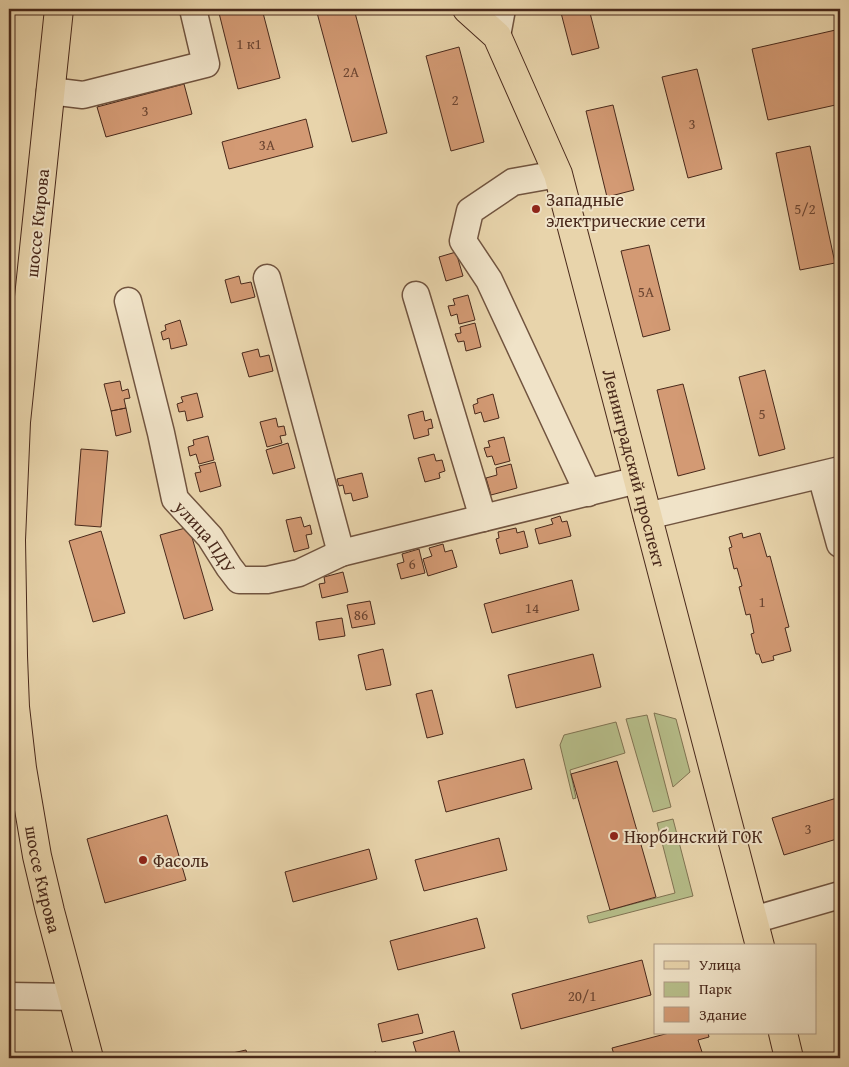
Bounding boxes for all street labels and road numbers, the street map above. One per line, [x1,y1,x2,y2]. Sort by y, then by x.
street label: шоссе Кирова [18,167,56,279]
street label: Ленинградский проспект [596,366,674,570]
street label: улица ПДУ [168,493,243,578]
street label: шоссе Кирова [19,823,69,936]

